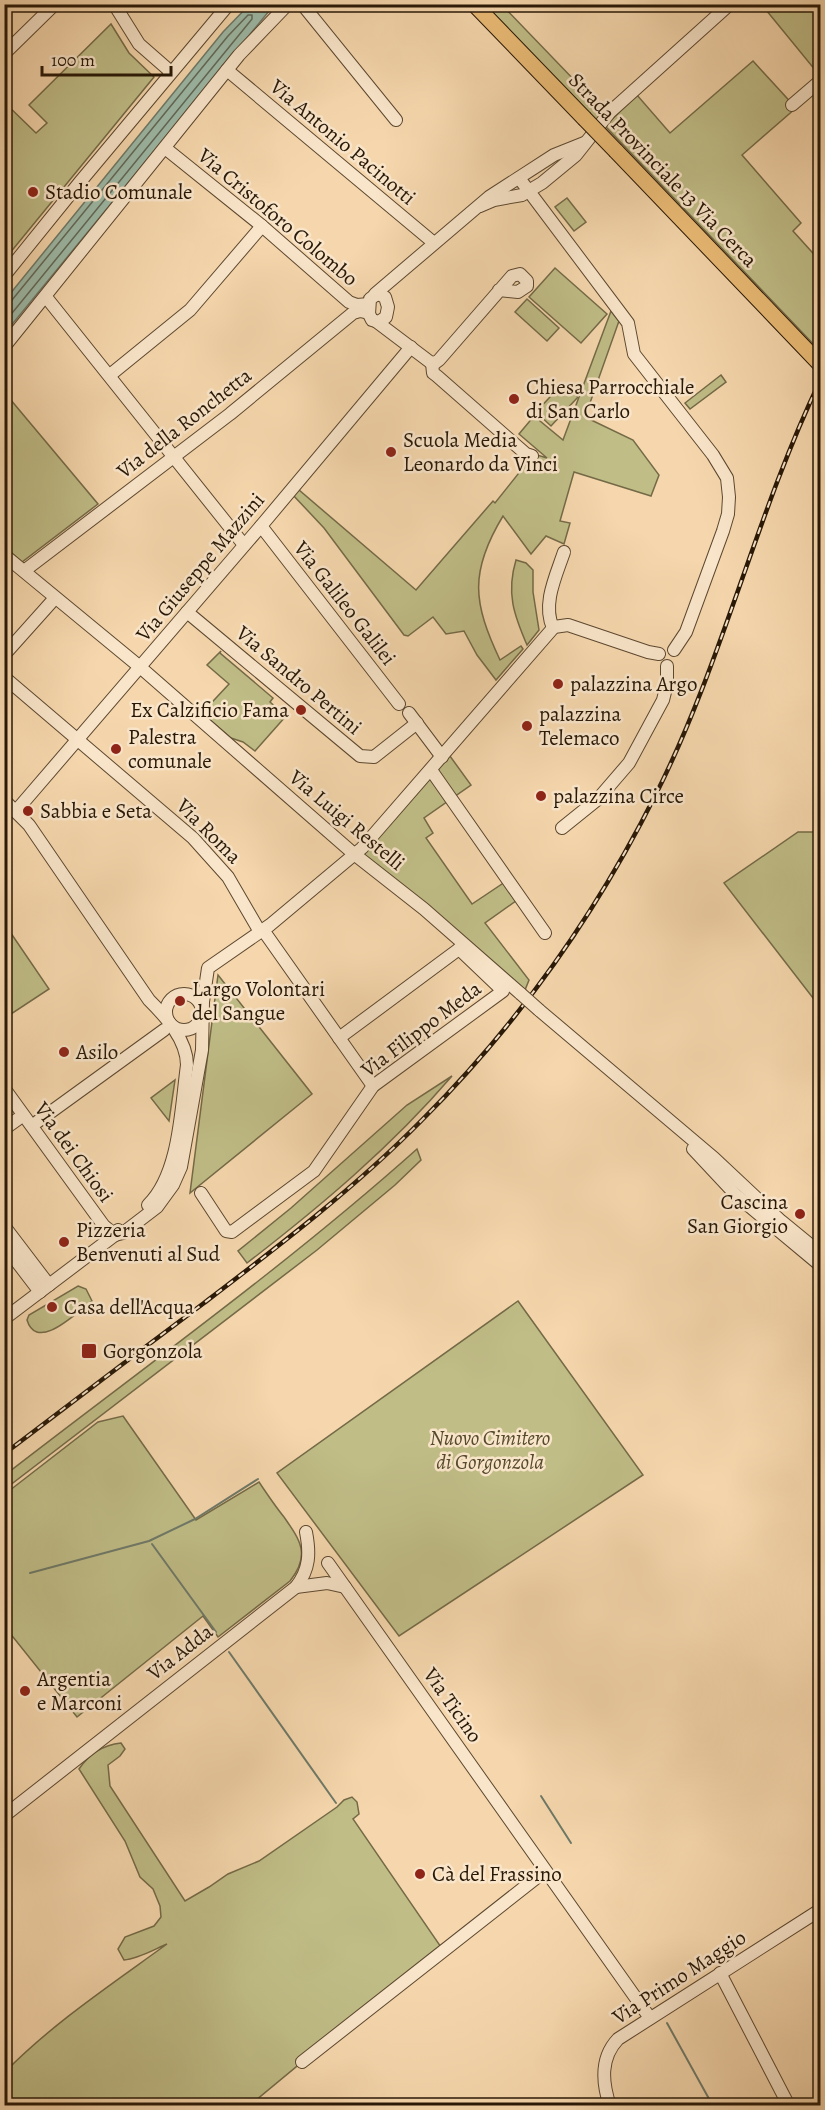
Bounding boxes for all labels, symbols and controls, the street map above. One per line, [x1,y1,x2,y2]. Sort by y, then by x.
scale bar [42,39,171,77]
text: 100 m [51,48,95,72]
street label: Strada Provinciale 13 Via Cerca [562,67,764,274]
street label: Via Antonio Pacinotti [263,72,422,211]
street label: Via Cristoforo Colombo [191,141,364,292]
place label: Stadio Comunale [45,178,193,206]
marker: Stadio Comunale [26,185,40,199]
street label: Via della Ronchetta [110,361,257,485]
place label: Chiesa Parrocchiale di San Carlo [526,373,694,425]
marker: Chiesa Parrocchiale di San Carlo [507,392,521,406]
place label: Scuola Media Leonardo da Vinci [403,426,558,478]
marker: Scuola Media Leonardo da Vinci [384,445,398,459]
street label: Via Giuseppe Mazzini [129,487,271,648]
street label: Via Galileo Galilei [287,534,402,671]
street label: Via Sandro Pertini [230,619,368,741]
place label: palazzina Argo [570,670,697,698]
marker: palazzina Argo [551,677,565,691]
place label: Ex Calzificio Fama [130,696,289,724]
place label: palazzina Telemaco [539,700,622,752]
marker: Ex Calzificio Fama [294,703,308,717]
marker: palazzina Telemaco [520,719,534,733]
place label: Palestra comunale [128,723,212,775]
marker: Palestra comunale [109,742,123,756]
street label: Via Luigi Restelli [282,763,411,877]
place label: palazzina Circe [553,782,684,810]
marker: palazzina Circe [534,789,548,803]
street label: Via Roma [169,791,248,870]
place label: Sabbia e Seta [40,797,152,825]
marker: Sabbia e Seta [21,804,35,818]
street label: Via Filippo Meda [354,974,487,1084]
place label: Largo Volontari del Sangue [192,975,325,1027]
marker: Largo Volontari del Sangue [173,994,187,1008]
place label: Asilo [75,1038,118,1066]
marker: Asilo [57,1045,71,1059]
street label: Via dei Chiosi [27,1095,120,1208]
place label: Cascina San Giorgio [687,1188,788,1240]
marker: Cascina San Giorgio [793,1207,807,1221]
place label: Pizzeria Benvenuti al Sud [76,1216,221,1268]
marker: Pizzeria Benvenuti al Sud [57,1235,71,1249]
place label: Casa dell'Acqua [64,1293,195,1321]
marker: Casa dell'Acqua [45,1300,59,1314]
place label: Gorgonzola [103,1337,203,1365]
marker: Gorgonzola [80,1342,98,1360]
park label: Nuovo Cimitero di Gorgonzola [430,1424,550,1476]
street label: Via Adda [141,1617,219,1687]
street label: Via Ticino [416,1661,489,1748]
place label: Argentia e Marconi [36,1665,122,1717]
marker: Argentia e Marconi [18,1684,32,1698]
place label: Cà del Frassino [432,1860,562,1888]
marker: Cà del Frassino [413,1867,427,1881]
street label: Via Primo Maggio [606,1923,751,2031]

